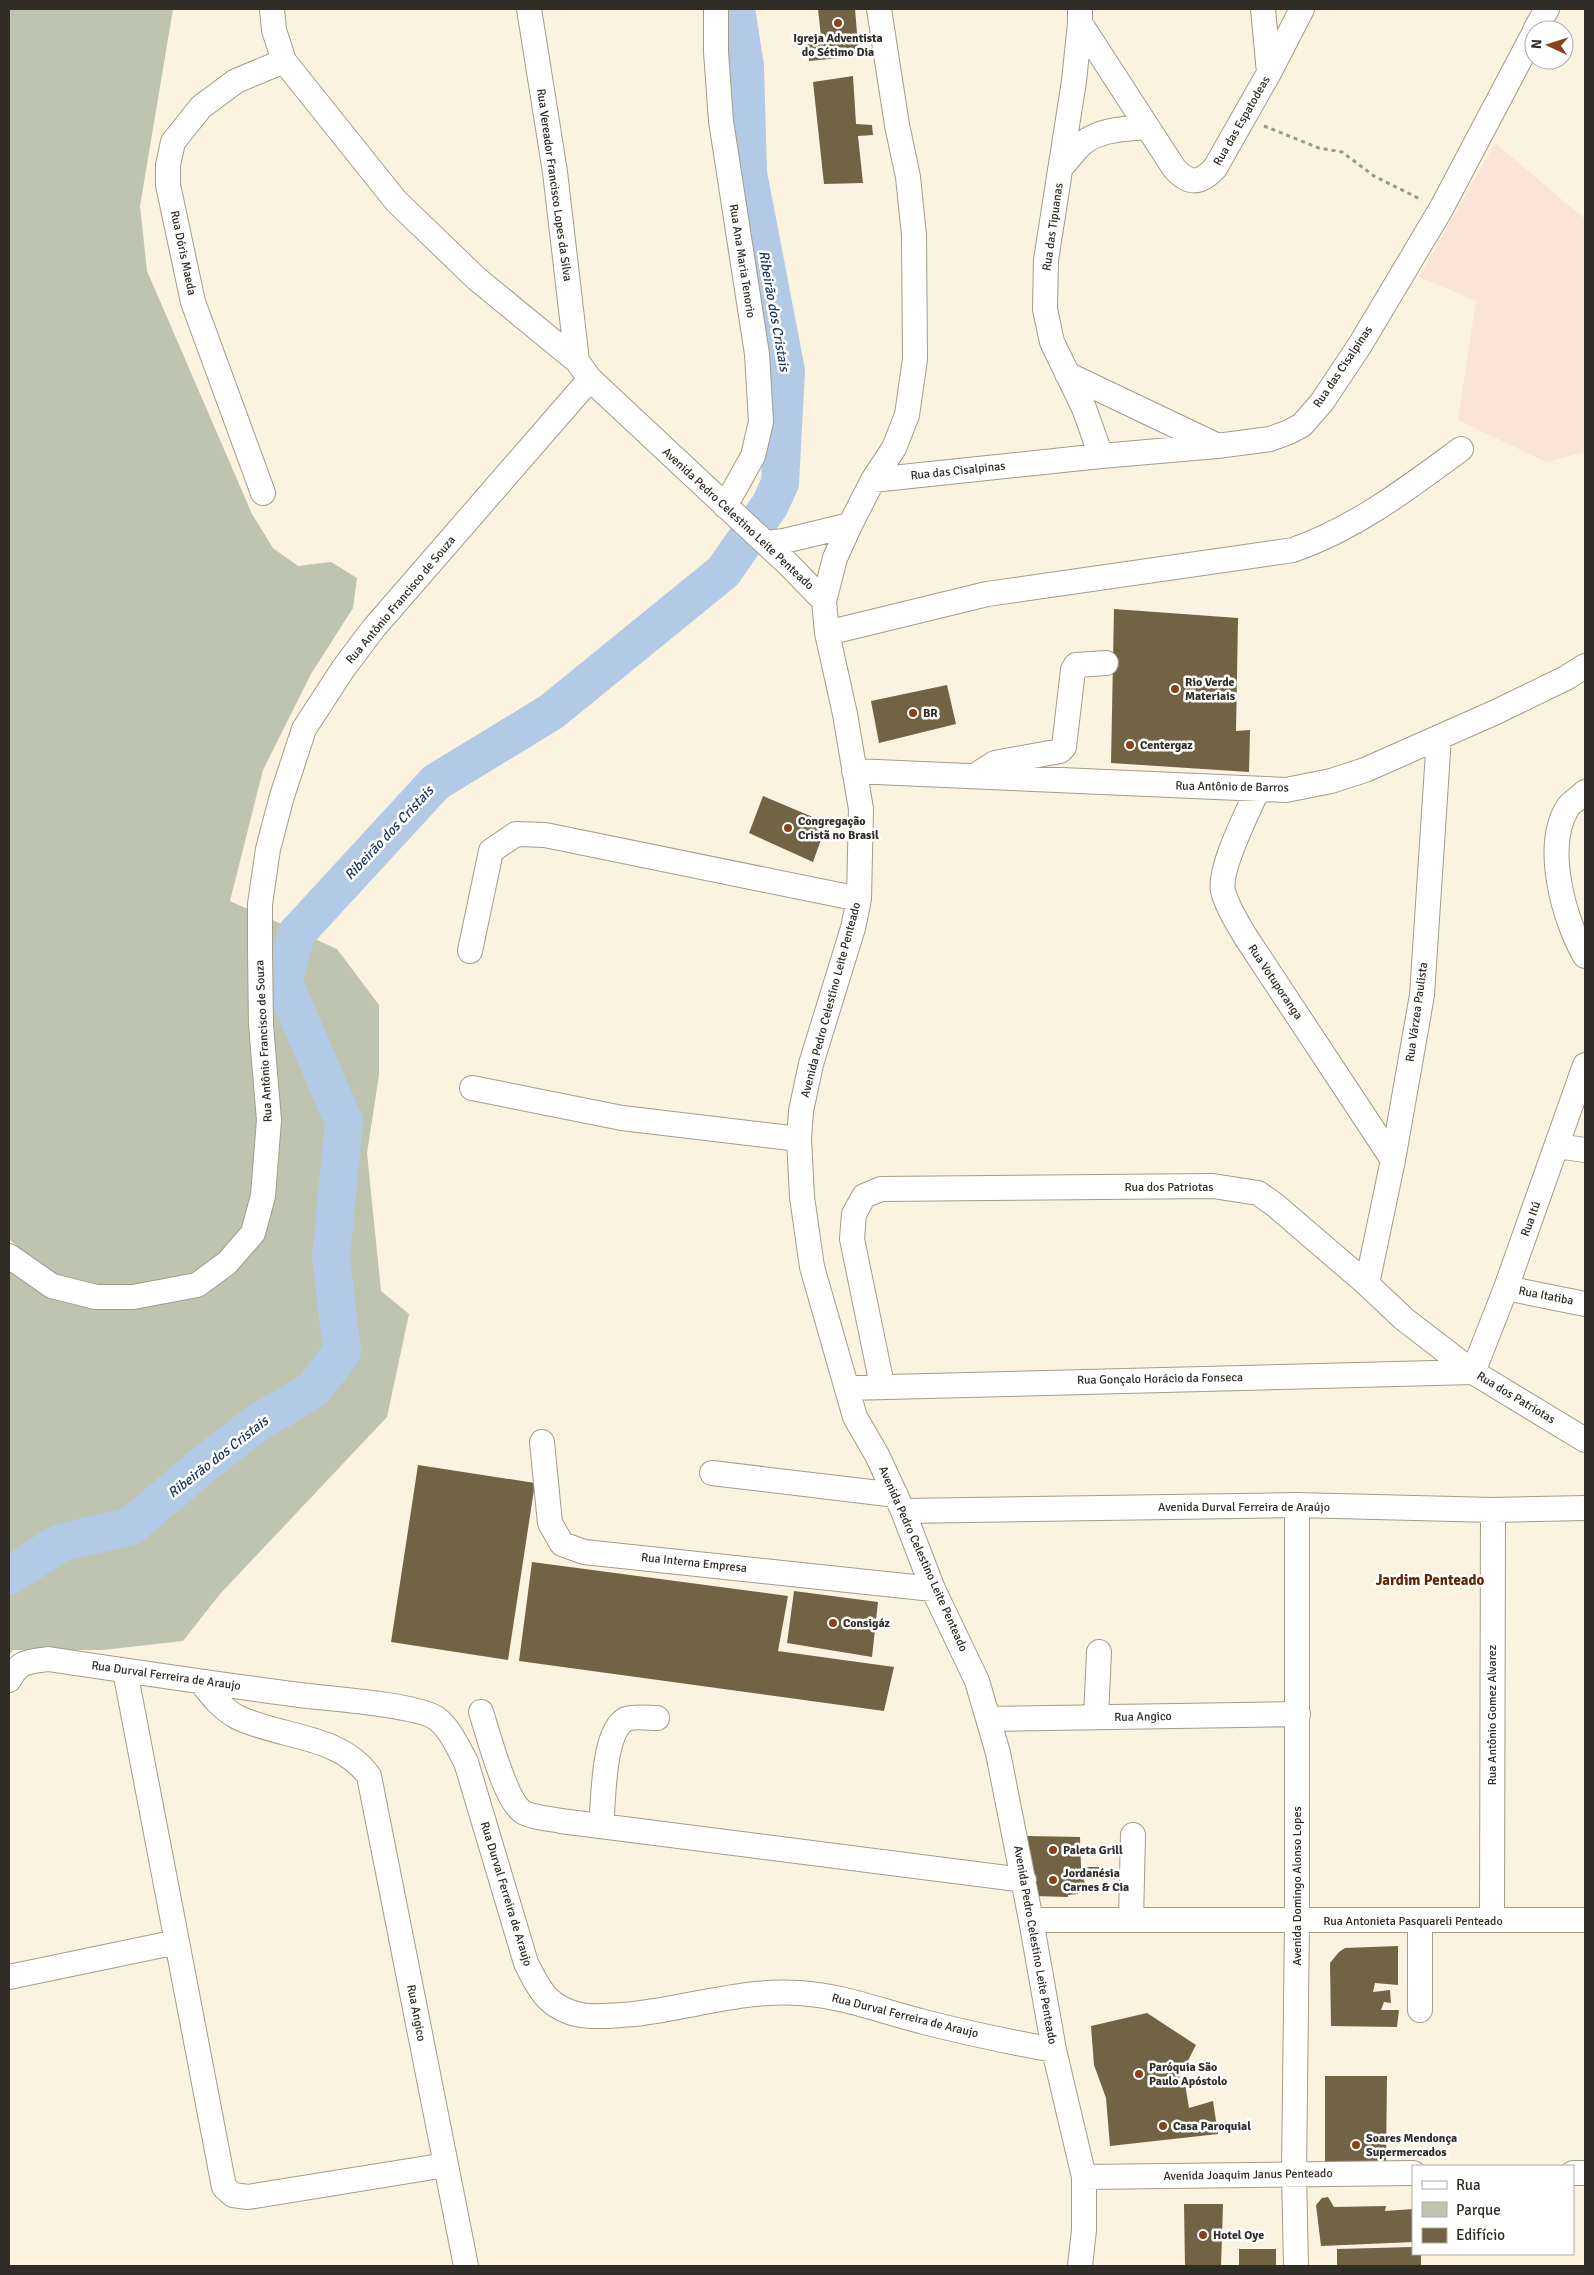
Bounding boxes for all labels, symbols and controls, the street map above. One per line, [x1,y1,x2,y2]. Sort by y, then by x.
marker: Igreja Adventista do Sétimo Dia [832,17,844,29]
north arrow [1524,20,1574,70]
place label: Igreja Adventista do Sétimo Dia [793,31,883,60]
text: N [1528,39,1545,50]
street label: Rua das Espatodeas [1210,74,1274,168]
street label: Rua Vereador Francisco Lopes da Silva [533,88,575,282]
street label: Rua das Tipuanas [1039,182,1067,272]
street label: Rua Ana Maria Tenorio [726,203,758,319]
street label: Rua Dóris Maeda [167,209,199,297]
water label: Ribeirão dos Cristais [755,249,793,375]
street label: Rua das Cisalpinas [1310,323,1376,411]
street label: Avenida Pedro Celestino Leite Penteado [659,445,817,593]
street label: Rua das Cisalpinas [910,459,1006,483]
street label: Rua Antônio Francisco de Souza [343,533,459,667]
place label: Rio Verde Materiais [1185,675,1236,704]
marker: Rio Verde Materiais [1169,683,1181,695]
place label: BR [923,706,938,721]
marker: BR [907,707,919,719]
place label: Centergaz [1140,738,1193,753]
marker: Centergaz [1124,739,1136,751]
street label: Rua Antônio de Barros [1175,779,1289,795]
water label: Ribeirão dos Cristais [341,781,438,884]
place label: Congregação Cristã no Brasil [798,814,879,843]
marker: Congregação Cristã no Brasil [782,822,794,834]
street label: Avenida Pedro Celestino Leite Penteado [798,901,864,1099]
street label: Rua Votuporanga [1244,942,1306,1022]
street label: Rua Antônio Francisco de Souza [252,959,276,1123]
street label: Rua Várzea Paulista [1403,961,1431,1063]
street label: Rua dos Patriotas [1125,1180,1213,1195]
street label: Rua Itú [1518,1199,1544,1239]
street label: Rua Itatiba [1517,1283,1575,1309]
street label: Rua dos Patriotas [1474,1369,1558,1427]
street label: Rua Gonçalo Horácio da Fonseca [1077,1370,1243,1388]
water label: Ribeirão dos Cristais [165,1411,273,1501]
street label: Avenida Pedro Celestino Leite Penteado [875,1464,971,1654]
street label: Avenida Durval Ferreira de Araújo [1158,1500,1330,1515]
street label: Rua Interna Empresa [640,1550,748,1576]
district label: Jardim Penteado [1376,1571,1485,1589]
place label: Consigáz [843,1616,891,1631]
marker: Consigáz [827,1617,839,1629]
street label: Rua Antônio Gomez Alvarez [1485,1645,1500,1785]
street label: Rua Durval Ferreira de Araujo [90,1658,242,1694]
street label: Rua Angico [1114,1709,1172,1725]
street label: Avenida Domingo Alonso Lopes [1290,1806,1305,1966]
street label: Rua Durval Ferreira de Araujo [477,1820,535,1968]
place label: Paleta Grill [1063,1843,1123,1858]
street label: Avenida Pedro Celestino Leite Penteado [1010,1844,1060,2046]
marker: Paleta Grill [1047,1844,1059,1856]
place label: Jordanésia Carnes & Cia [1063,1866,1129,1895]
marker: Jordanésia Carnes & Cia [1047,1874,1059,1886]
street label: Rua Antonieta Pasquareli Penteado [1323,1914,1503,1929]
street label: Rua Angico [403,1983,429,2043]
street label: Rua Durval Ferreira de Araujo [830,1990,980,2042]
place label: Paróquia São Paulo Apóstolo [1149,2060,1227,2089]
marker: Paróquia São Paulo Apóstolo [1133,2068,1145,2080]
place label: Casa Paroquial [1173,2119,1251,2134]
marker: Casa Paroquial [1157,2120,1169,2132]
place label: Soares Mendonça Supermercados [1366,2131,1457,2160]
marker: Soares Mendonça Supermercados [1350,2139,1362,2151]
legend [1412,2165,1574,2255]
street label: Avenida Joaquim Janus Penteado [1163,2166,1333,2184]
text: Rua [1456,2176,1481,2194]
text: Parque [1456,2201,1501,2219]
text: Edifício [1456,2226,1505,2244]
place label: Hotel Oye [1213,2228,1264,2243]
marker: Hotel Oye [1197,2229,1209,2241]

